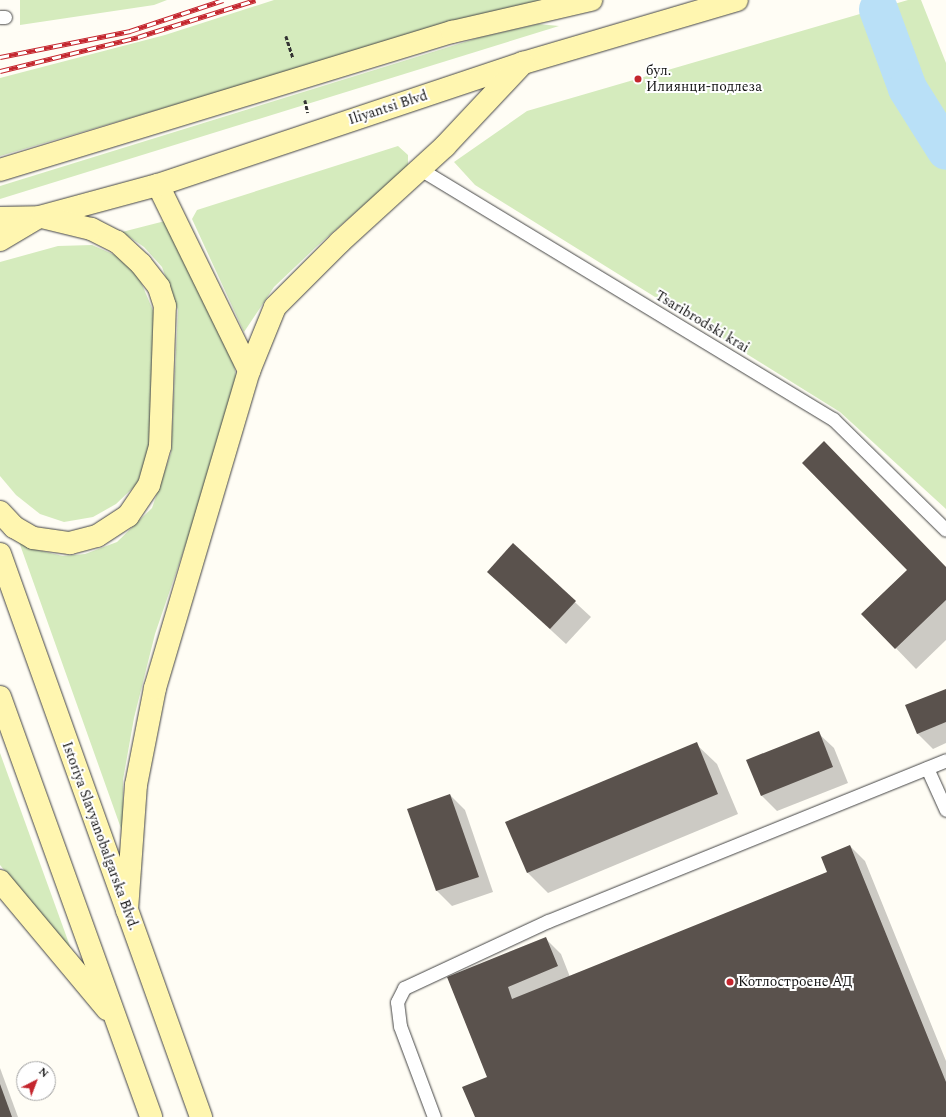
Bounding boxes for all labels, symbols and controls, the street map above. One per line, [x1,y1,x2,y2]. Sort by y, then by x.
place label: бул. Илиянци-подлеза [646,63,762,96]
marker: бул. Илиянци-подлеза [633,74,643,84]
street label: Iliyantsi Blvd [346,87,430,129]
street label: Tsaribrodski krai [652,287,752,357]
street label: Istoriya Slavyanobalgarska Blvd. [58,740,142,932]
place label: Котлостроене АД [738,974,853,990]
marker: Котлостроене АД [725,977,735,987]
north arrow [16,1061,56,1101]
text: N [35,1063,53,1082]

